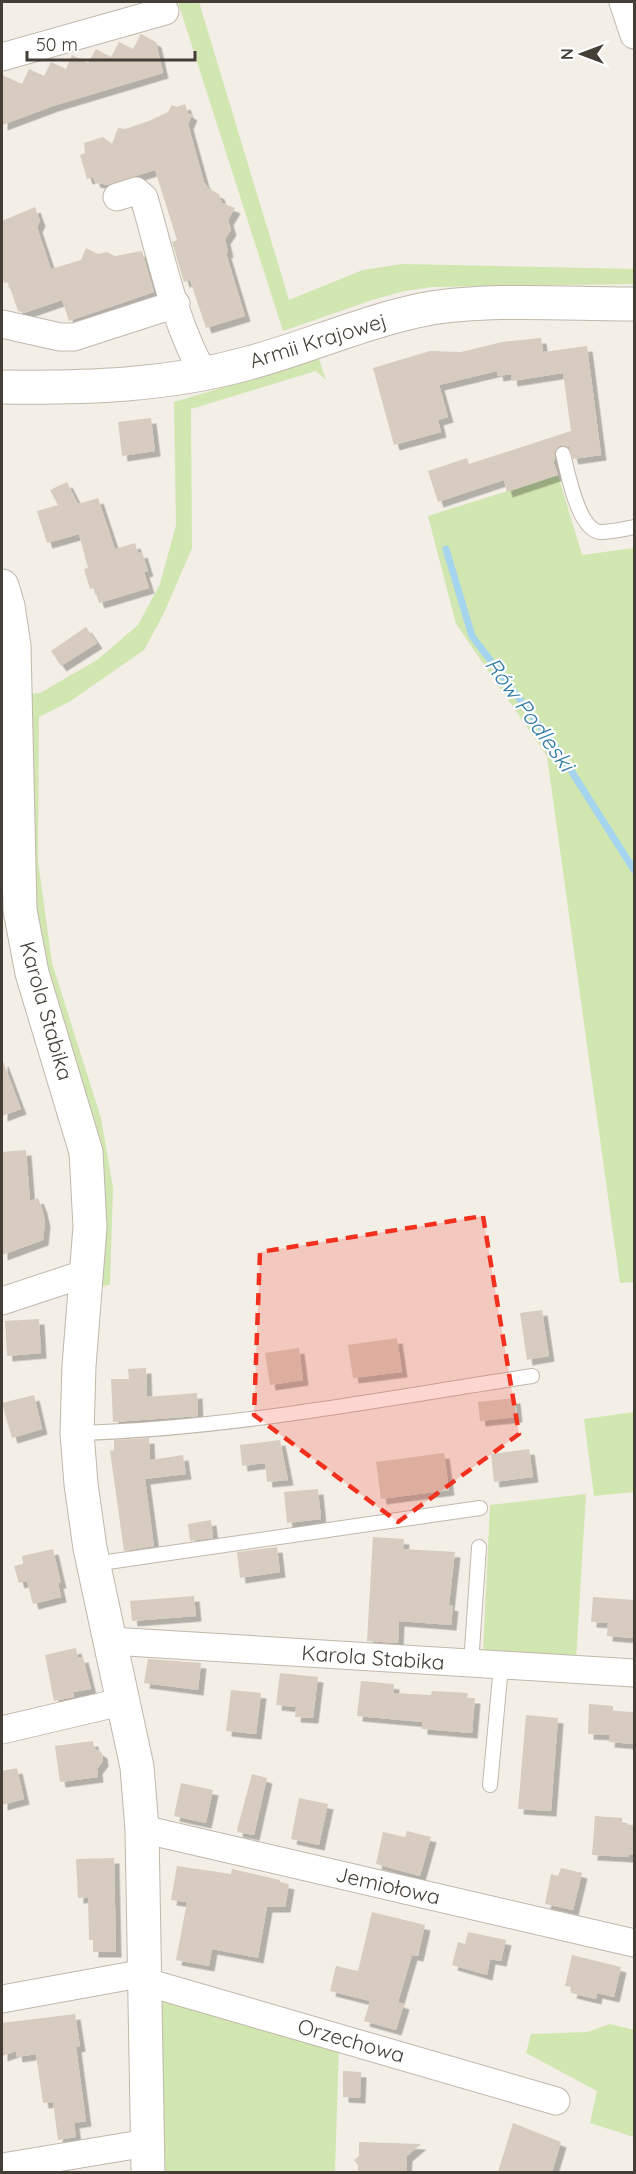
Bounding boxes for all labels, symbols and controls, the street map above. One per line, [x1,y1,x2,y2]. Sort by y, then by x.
scale bar [27,24,195,62]
north arrow [552,24,612,84]
text: 50 m [36,33,78,56]
text: N [557,48,577,60]
street label: Armii Krajowej [246,307,389,373]
water label: Rów Podleski [479,651,582,778]
street label: Karola Stabika [15,938,79,1083]
street label: Karola Stabika [301,1639,445,1675]
street label: Jemiołowa [333,1860,443,1910]
street label: Orzechowa [295,2012,408,2068]

